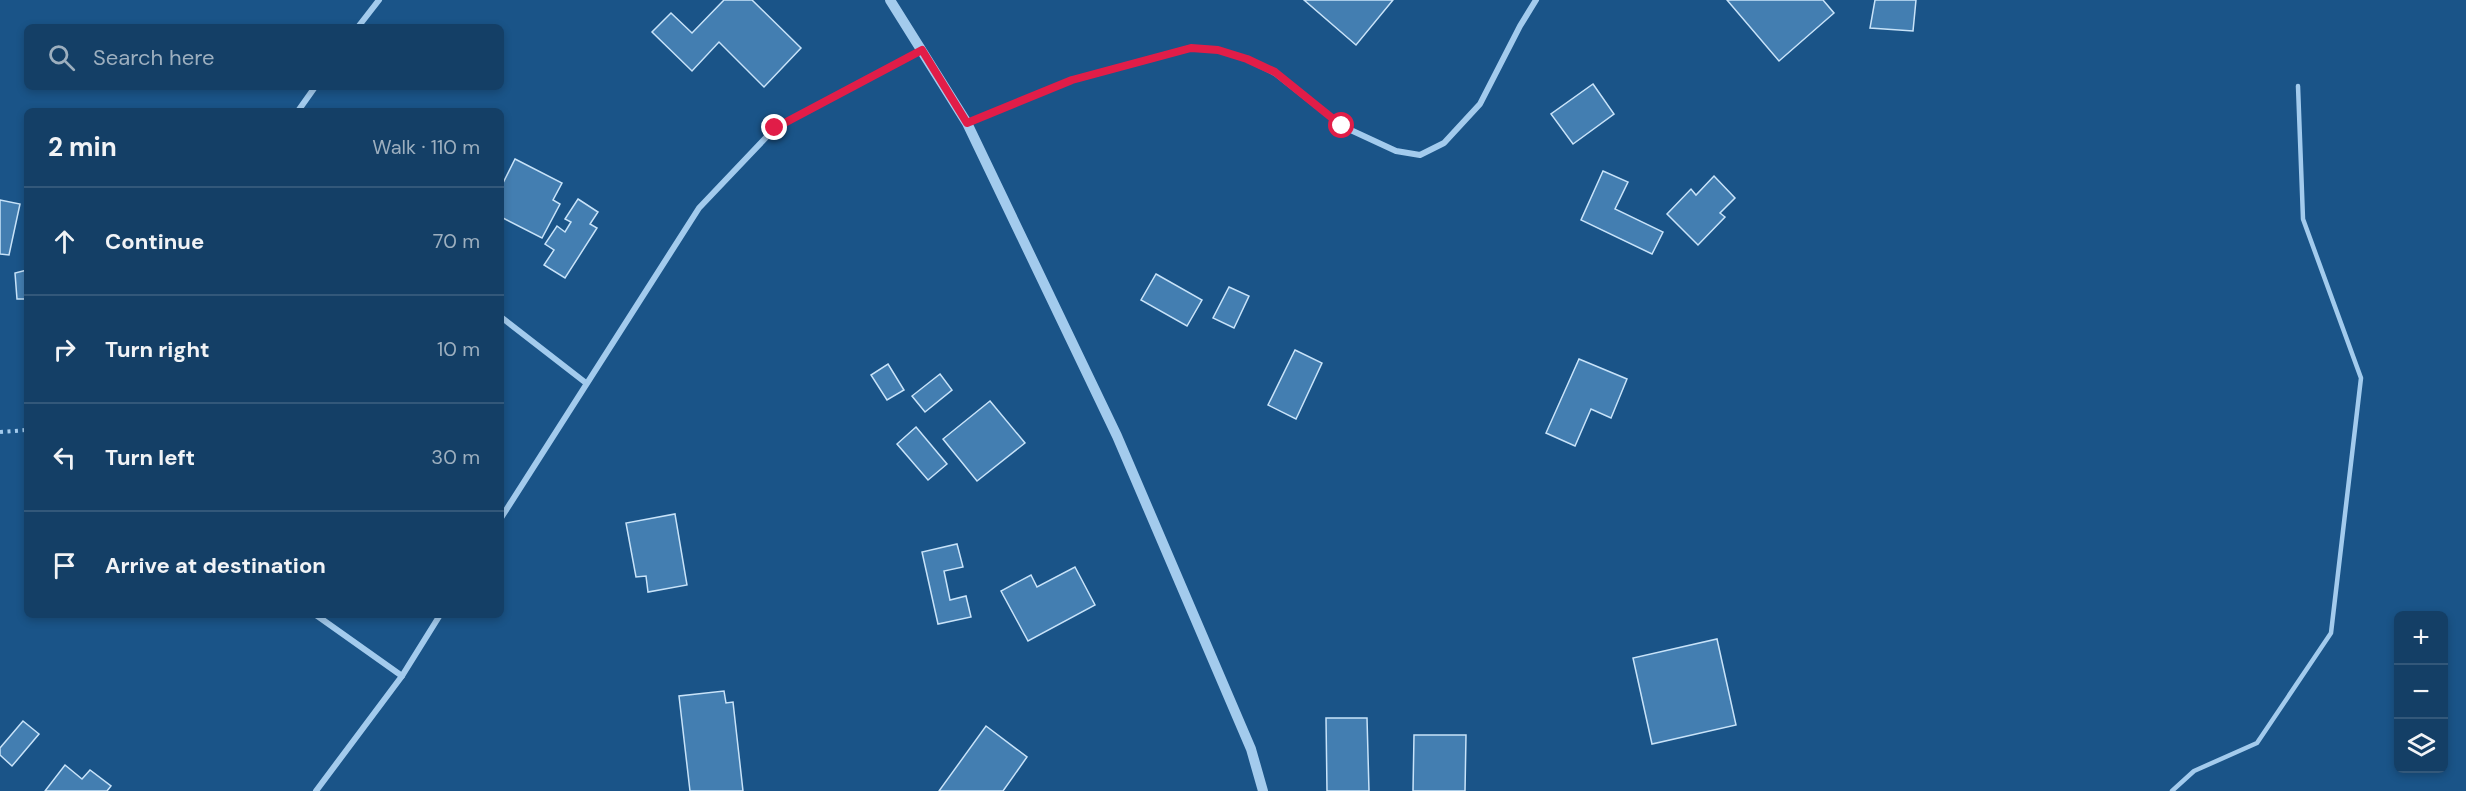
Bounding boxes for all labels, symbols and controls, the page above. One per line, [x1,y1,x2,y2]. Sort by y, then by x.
search box [24,24,504,90]
icon: search [45,41,78,74]
text: Search here [93,43,214,72]
route start [1328,112,1354,138]
route end [761,114,787,140]
text: 2 min [48,130,117,164]
text: Walk · 110 m [372,134,480,160]
icon: ahead [48,225,81,258]
text: Continue [105,227,204,256]
text: 70 m [433,228,480,254]
icon: right [48,333,81,366]
text: Turn right [105,335,210,364]
text: 10 m [437,336,480,362]
icon: left [48,441,81,474]
text: Turn left [105,443,195,472]
text: 30 m [431,444,480,470]
icon: arrive [48,549,81,582]
text: Arrive at destination [105,551,326,580]
map controls [2394,611,2448,773]
button: + [2394,611,2448,665]
button: − [2394,665,2448,719]
button: layers [2394,719,2448,773]

